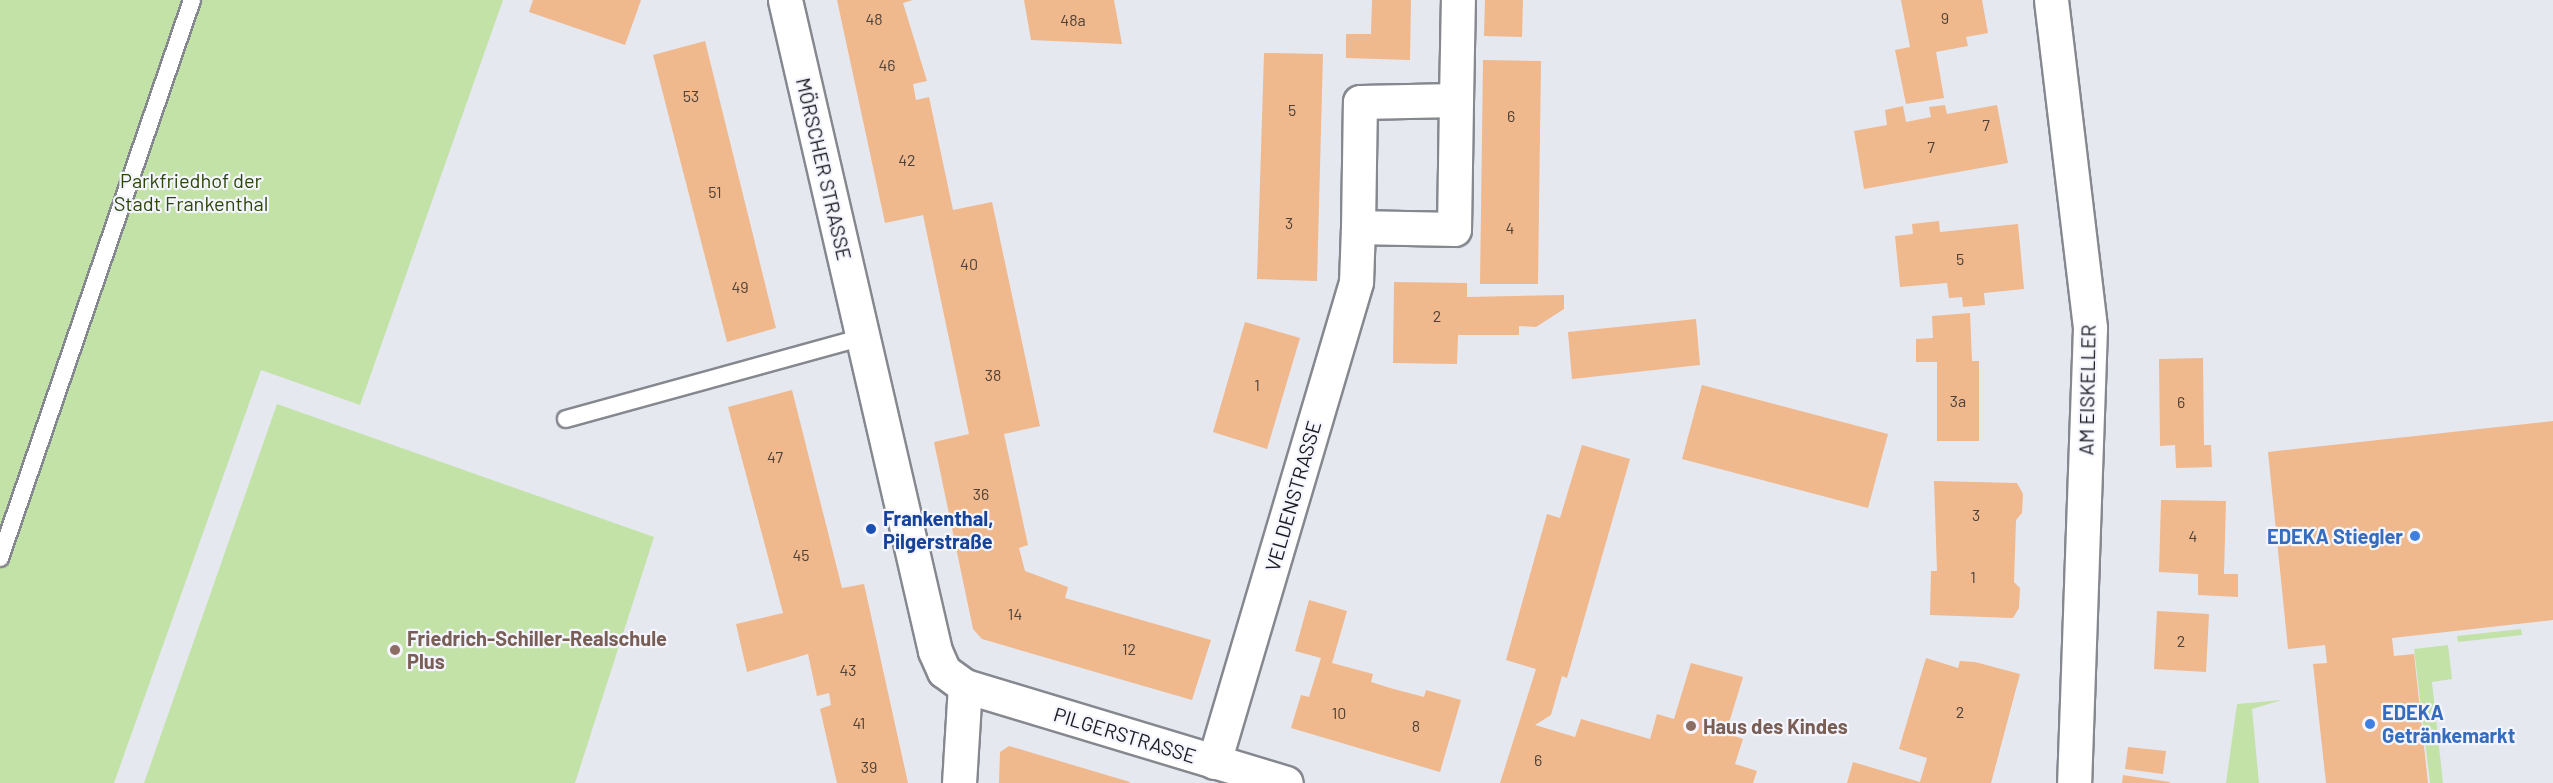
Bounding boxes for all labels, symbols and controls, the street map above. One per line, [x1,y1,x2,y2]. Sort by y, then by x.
house number: 9 [1941,8,1949,28]
house number: 48 [865,9,883,29]
house number: 48a [1060,10,1086,30]
house number: 46 [878,55,896,75]
street label: MÖRSCHER STRASSE [791,75,857,263]
house number: 53 [683,86,699,106]
house number: 5 [1288,100,1296,120]
house number: 6 [1507,106,1515,126]
house number: 7 [1982,115,1990,135]
house number: 7 [1927,137,1935,157]
house number: 42 [898,150,916,170]
park label: Parkfriedhof der Stadt Frankenthal [114,168,268,215]
house number: 51 [708,182,722,202]
house number: 3 [1285,213,1293,233]
house number: 4 [1506,218,1514,238]
house number: 5 [1956,249,1964,269]
house number: 40 [960,254,978,274]
house number: 49 [731,277,749,297]
house number: 2 [1433,306,1441,326]
street label: AM EISKELLER [2074,324,2100,456]
house number: 38 [985,365,1001,385]
house number: 1 [1254,375,1260,395]
house number: 3a [1950,391,1966,411]
house number: 6 [2177,392,2185,412]
street label: VELDENSTRASSE [1260,418,1326,574]
house number: 47 [767,447,783,467]
house number: 36 [973,484,989,504]
house number: 3 [1972,505,1980,525]
place label: Frankenthal, Pilgerstraße [883,506,994,553]
marker: Frankenthal, Pilgerstraße [864,522,878,536]
place label: EDEKA Stiegler [2267,524,2403,548]
house number: 4 [2189,526,2197,546]
marker: EDEKA Stiegler [2408,529,2422,543]
house number: 45 [792,545,810,565]
house number: 1 [1970,567,1976,587]
house number: 14 [1008,604,1022,624]
place label: Friedrich-Schiller-Realschule Plus [407,626,667,673]
house number: 2 [2177,631,2185,651]
house number: 12 [1122,639,1136,659]
marker: Friedrich-Schiller-Realschule Plus [388,643,402,657]
house number: 43 [839,660,857,680]
place label: EDEKA Getränkemarkt [2382,700,2515,747]
street label: PILGERSTRASSE [1051,702,1199,768]
house number: 2 [1956,702,1964,722]
house number: 10 [1332,703,1346,723]
house number: 41 [853,713,865,733]
place label: Haus des Kindes [1703,714,1848,738]
house number: 8 [1412,716,1420,736]
marker: EDEKA Getränkemarkt [2363,717,2377,731]
marker: Haus des Kindes [1684,719,1698,733]
house number: 6 [1534,750,1542,770]
house number: 39 [861,757,877,777]

